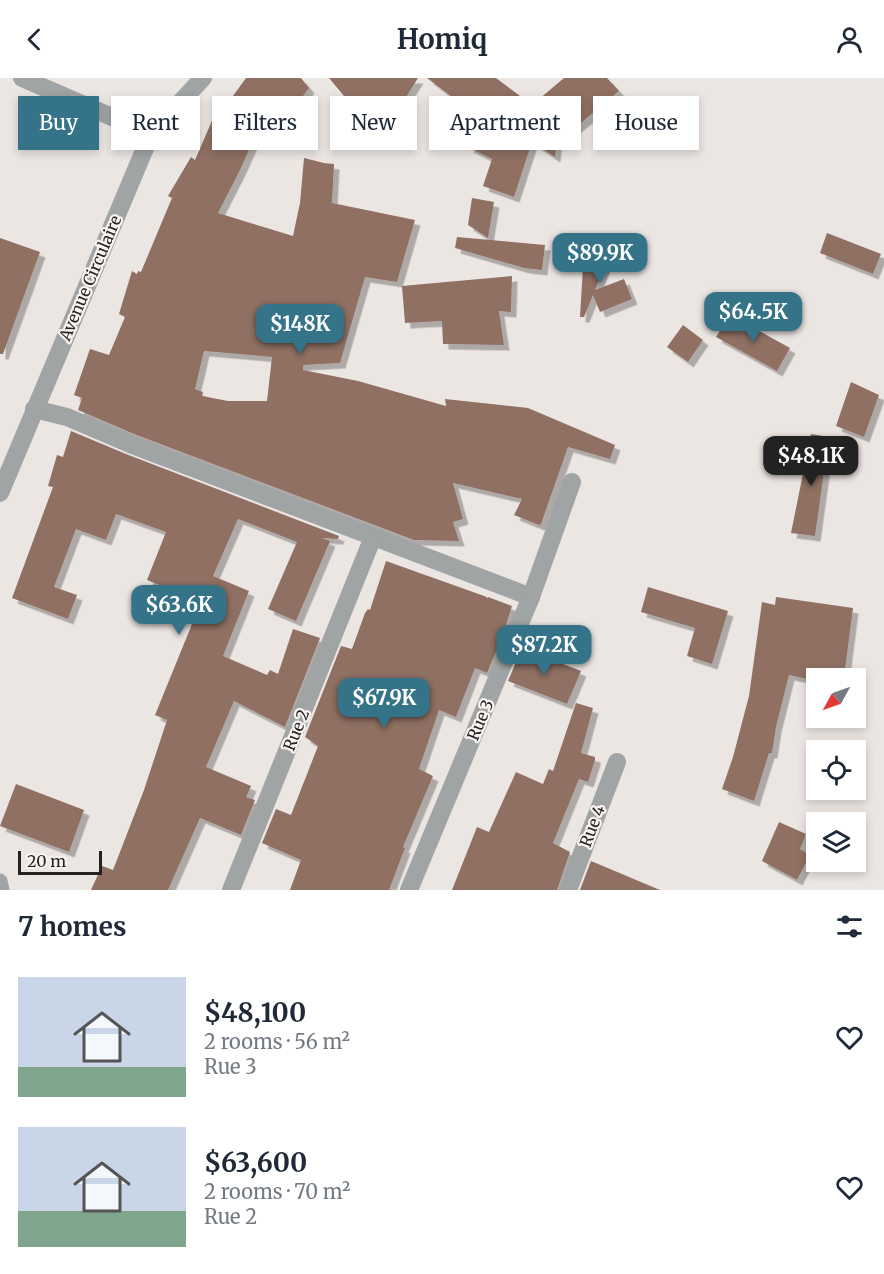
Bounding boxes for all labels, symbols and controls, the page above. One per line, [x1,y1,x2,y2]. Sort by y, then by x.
text: Homiq [397,22,487,56]
icon: back [18,23,51,56]
icon: person [833,23,866,56]
chip: Buy [18,96,99,150]
chip: Rent [111,96,200,150]
chip: Filters [212,96,318,150]
chip: New [330,96,417,150]
chip: Apartment [429,96,581,150]
chip: House [593,96,699,150]
street label: Avenue Circulaire [54,212,125,345]
pin: $89.9K [551,233,649,284]
text: $89.9K [566,240,634,265]
pin: $64.5K [704,292,802,343]
text: $64.5K [718,299,788,324]
pin: $148K [258,304,342,355]
text: $148K [270,311,330,336]
pin: $48.1K [762,436,860,487]
text: $48.1K [777,443,845,468]
pin: $63.6K [130,585,228,636]
text: $63.6K [145,592,213,617]
pin: $87.2K [495,625,593,676]
text: $87.2K [510,632,578,657]
north arrow [806,668,866,728]
map controls [806,668,866,872]
pin: $67.9K [335,678,433,729]
text: $67.9K [352,685,416,710]
street label: Rue 3 [463,697,497,743]
street label: Rue 2 [279,707,313,753]
button: locate [806,740,866,800]
street label: Rue 4 [575,802,609,850]
button: layers [806,812,866,872]
scale bar [18,848,102,876]
text: 20 m [27,851,66,871]
text: 7 homes [18,910,126,943]
icon: filters [833,910,866,943]
text: $48,100 [204,996,306,1029]
icon: home [66,1001,138,1073]
icon: heart [833,1021,866,1054]
text: 2 rooms · 56 m² [204,1029,350,1054]
text: Rue 3 [204,1054,257,1079]
text: $63,600 [204,1146,307,1179]
icon: home [66,1151,138,1223]
icon: heart [833,1171,866,1204]
text: 2 rooms · 70 m² [204,1179,350,1204]
text: Rue 2 [204,1204,257,1229]

